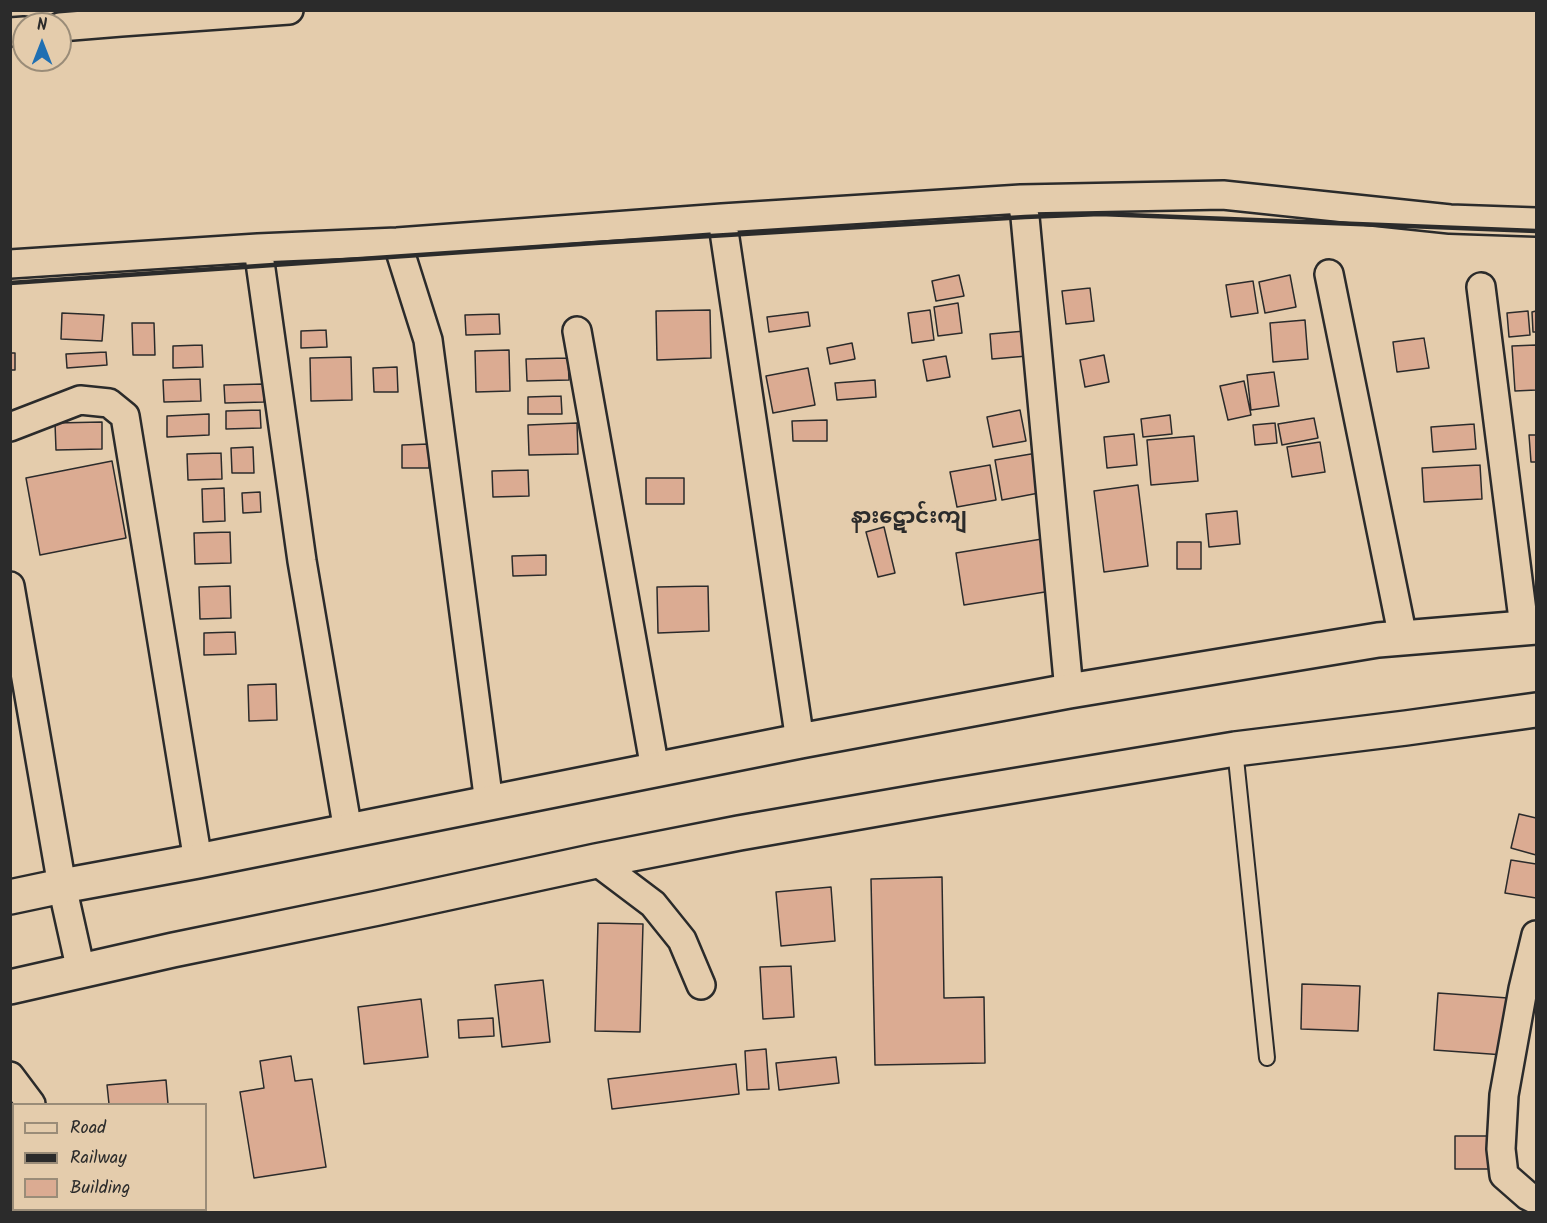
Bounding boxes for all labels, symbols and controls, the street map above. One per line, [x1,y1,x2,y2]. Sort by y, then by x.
north arrow [12,12,72,72]
text: N [37,13,47,38]
district label: နားဋောင်းကျ [851,506,967,532]
legend [12,1103,207,1211]
text: Road [70,1114,106,1143]
text: Railway [70,1144,127,1173]
text: Building [70,1174,130,1203]

